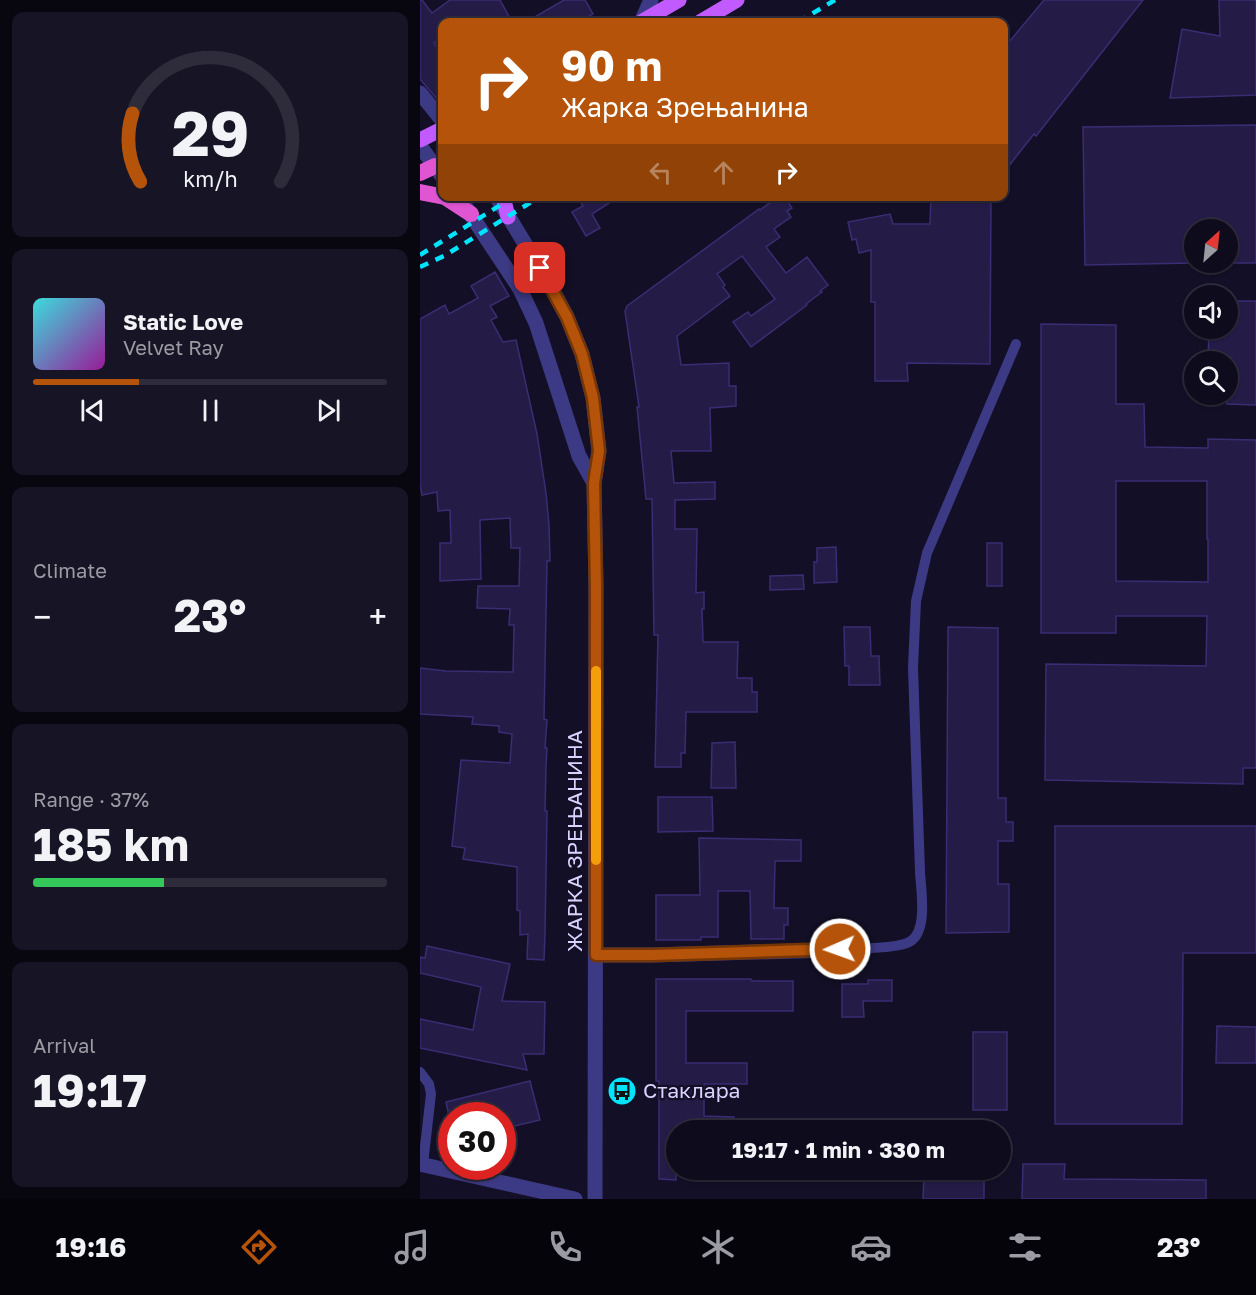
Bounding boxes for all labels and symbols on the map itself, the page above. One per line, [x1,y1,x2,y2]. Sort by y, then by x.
north arrow [1184,219,1238,273]
pin [514,242,565,293]
street label: ЖАРКА ЗРЕЊАНИНА [561,730,587,952]
position arrow [808,917,872,981]
bus stop icon: Стаклара [606,1075,638,1107]
place label: Стаклара [643,1077,740,1103]
speed limit sign: 30 [438,1102,516,1180]

